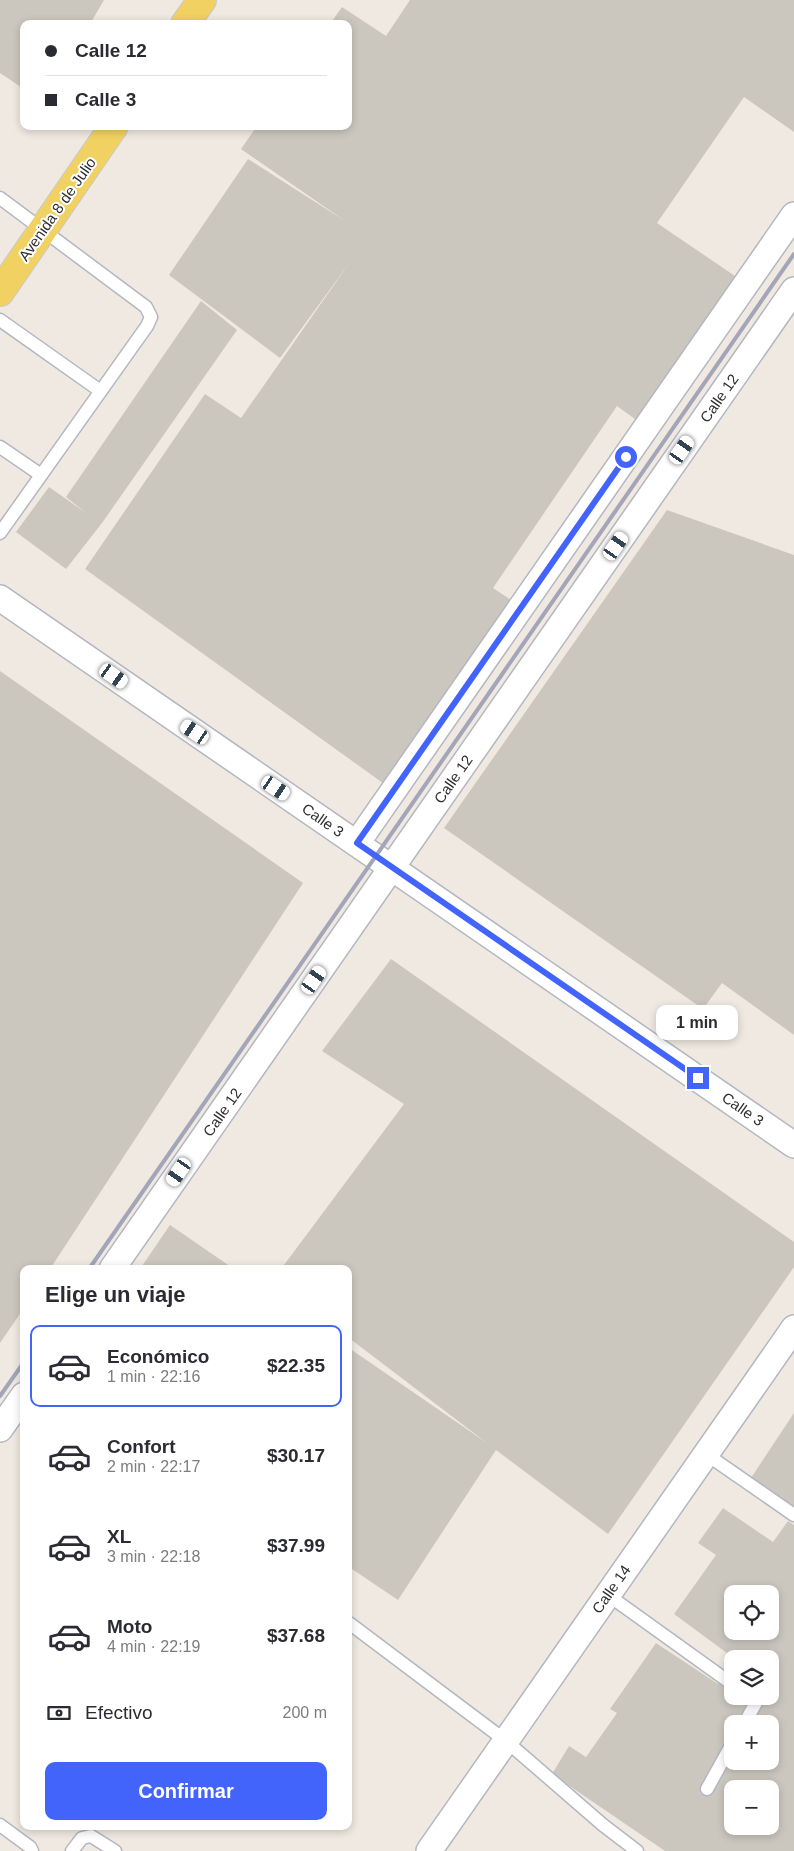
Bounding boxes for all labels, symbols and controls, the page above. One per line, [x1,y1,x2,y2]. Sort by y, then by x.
text: Calle 12 [75,40,147,61]
text: Calle 3 [75,89,136,110]
street label: Avenida 8 de Julio [15,154,99,264]
street label: Calle 12 [696,371,742,425]
car [667,433,696,467]
route start [615,446,637,468]
car [601,529,630,563]
car [97,661,130,691]
car [178,717,211,747]
street label: Calle 12 [430,752,476,806]
car [259,773,292,803]
street label: Calle 3 [299,800,347,840]
car [299,963,328,997]
callout: 1 min [657,1006,739,1040]
text: 1 min [676,1014,718,1031]
route end [687,1067,709,1089]
street label: Calle 12 [199,1085,245,1139]
street label: Calle 3 [719,1089,767,1129]
car [164,1155,193,1189]
text: Elige un viaje [45,1282,186,1307]
icon: car [47,1344,92,1389]
text: Económico [107,1346,209,1367]
text: $22.35 [267,1355,325,1376]
text: 1 min · 22:16 [107,1368,200,1385]
icon: car [47,1434,92,1479]
text: Confort [107,1436,176,1457]
text: $30.17 [267,1445,325,1466]
text: 2 min · 22:17 [107,1458,200,1475]
icon: car [47,1524,92,1569]
text: XL [107,1526,131,1547]
text: $37.99 [267,1535,325,1556]
text: 3 min · 22:18 [107,1548,200,1565]
street label: Calle 14 [588,1562,634,1616]
map controls [724,1585,779,1835]
button: locate [724,1585,779,1640]
icon: car [47,1614,92,1659]
text: Moto [107,1616,152,1637]
text: $37.68 [267,1625,325,1646]
text: 4 min · 22:19 [107,1638,200,1655]
button: layers [724,1650,779,1705]
icon: cash [45,1699,73,1727]
text: Efectivo [85,1702,153,1723]
text: 200 m [283,1704,327,1721]
button: + [724,1715,779,1770]
button: Confirmar [45,1762,327,1820]
button: − [724,1780,779,1835]

